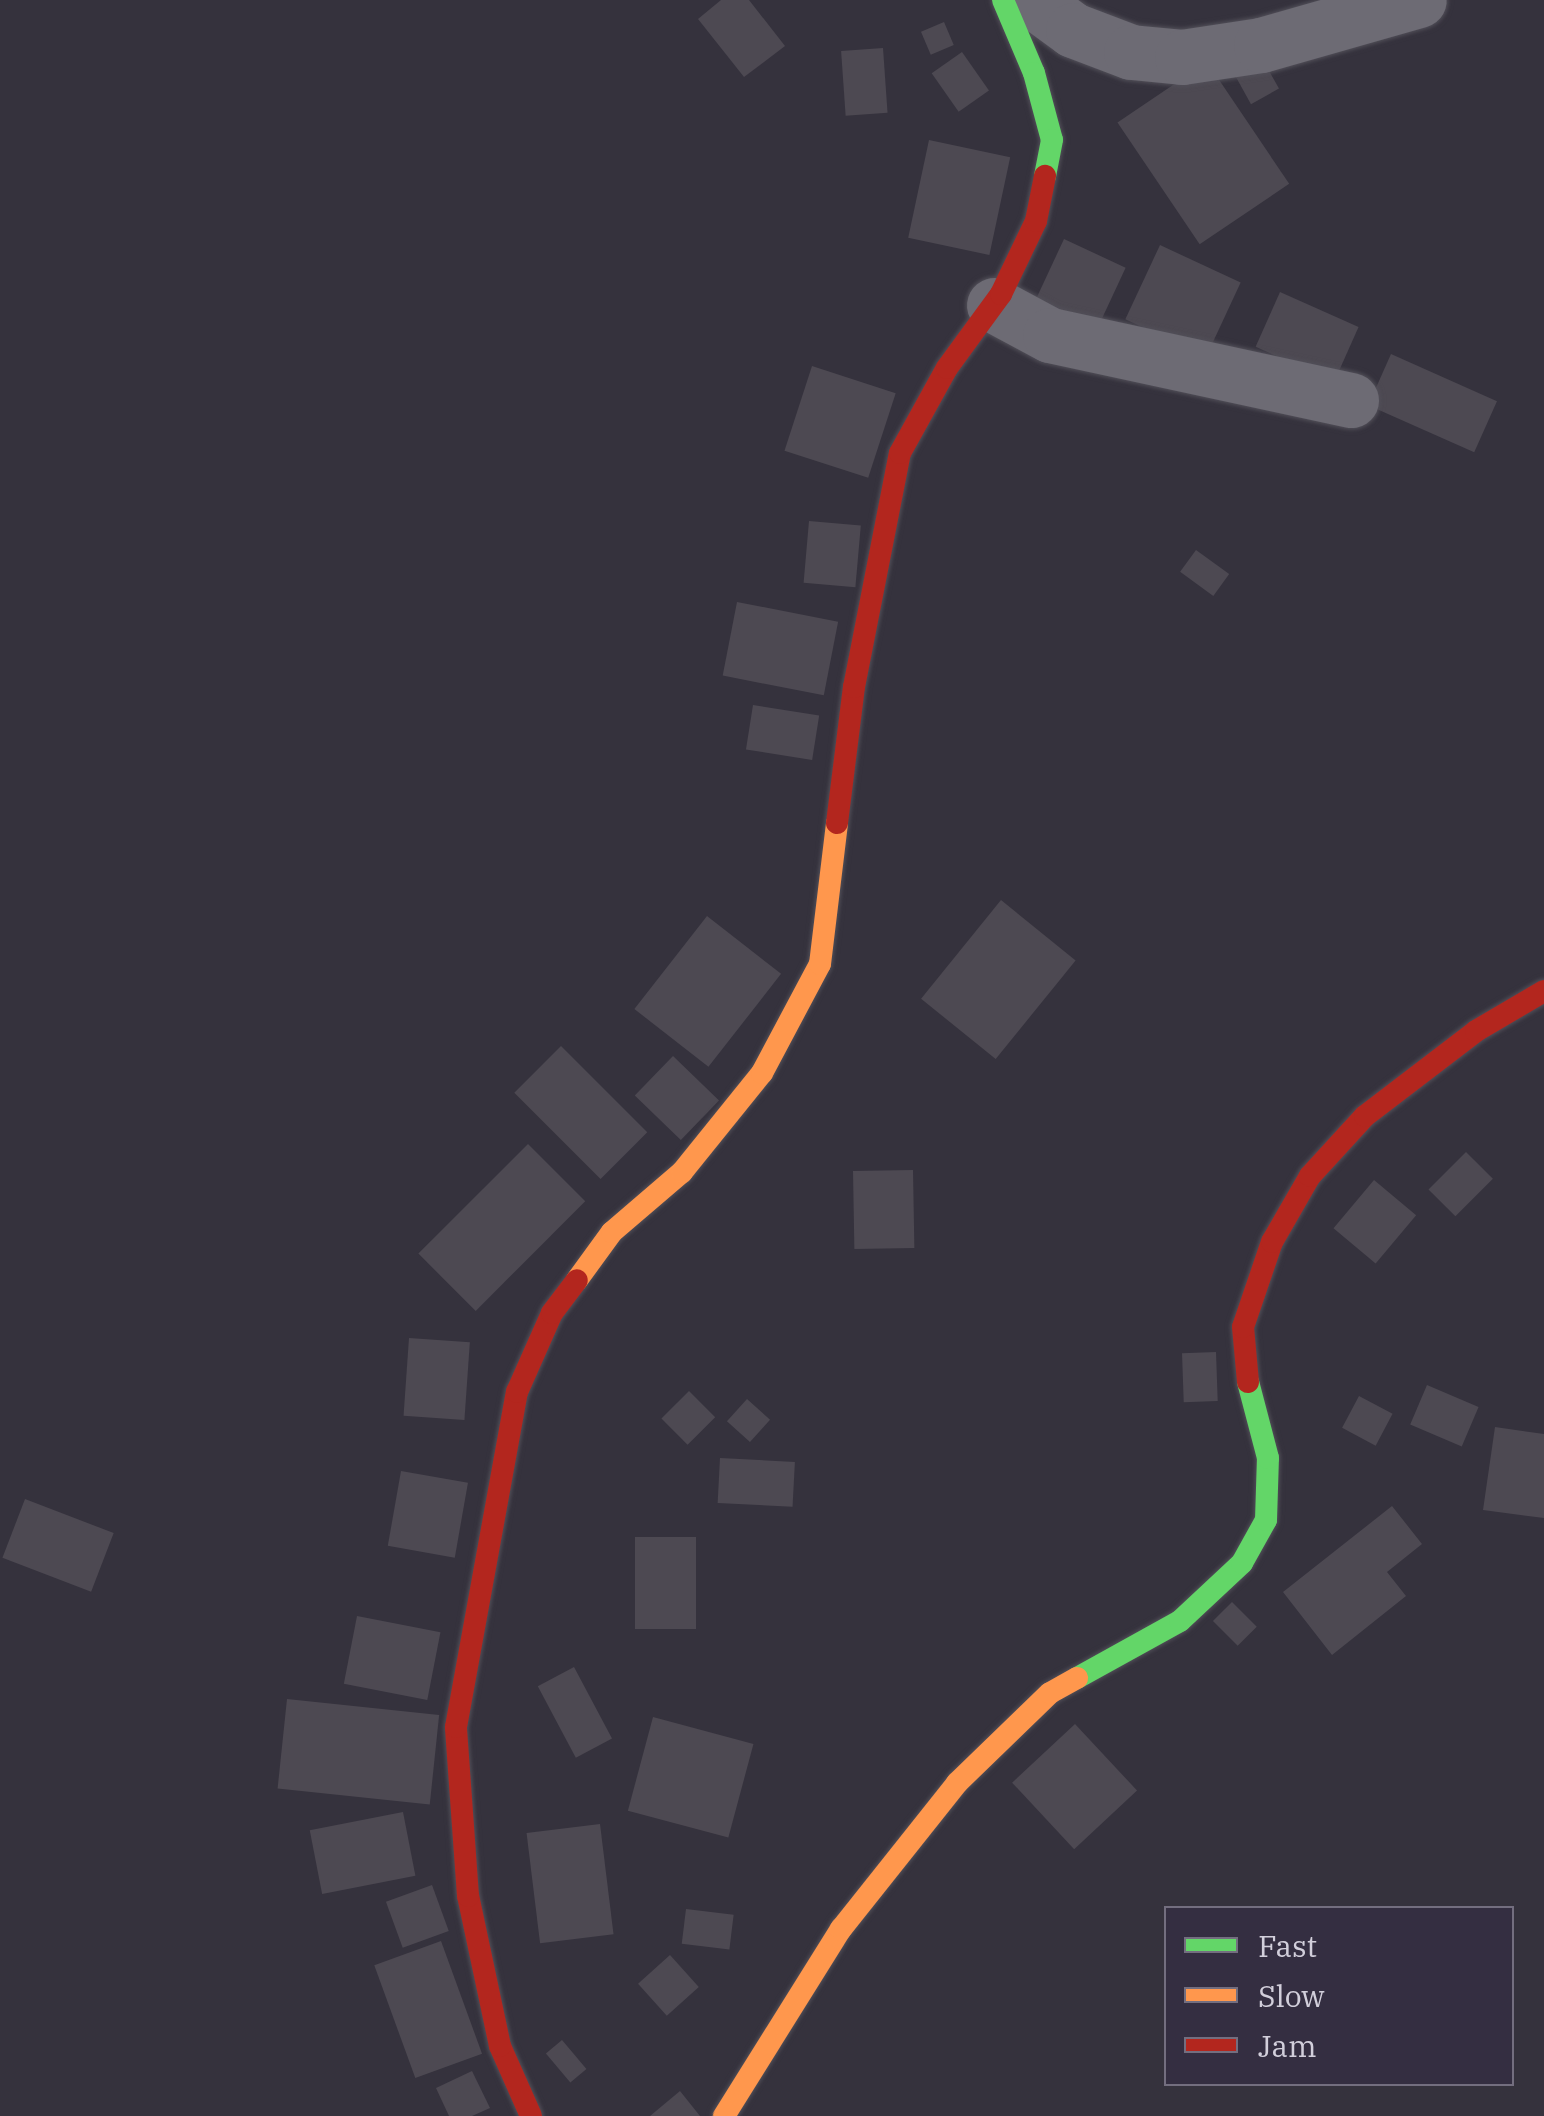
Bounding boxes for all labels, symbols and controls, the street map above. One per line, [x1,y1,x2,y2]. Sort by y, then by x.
legend [1164,1906,1514,2086]
text: Fast [1258,1926,1317,1965]
text: Slow [1258,1976,1325,2015]
text: Jam [1258,2026,1317,2065]

